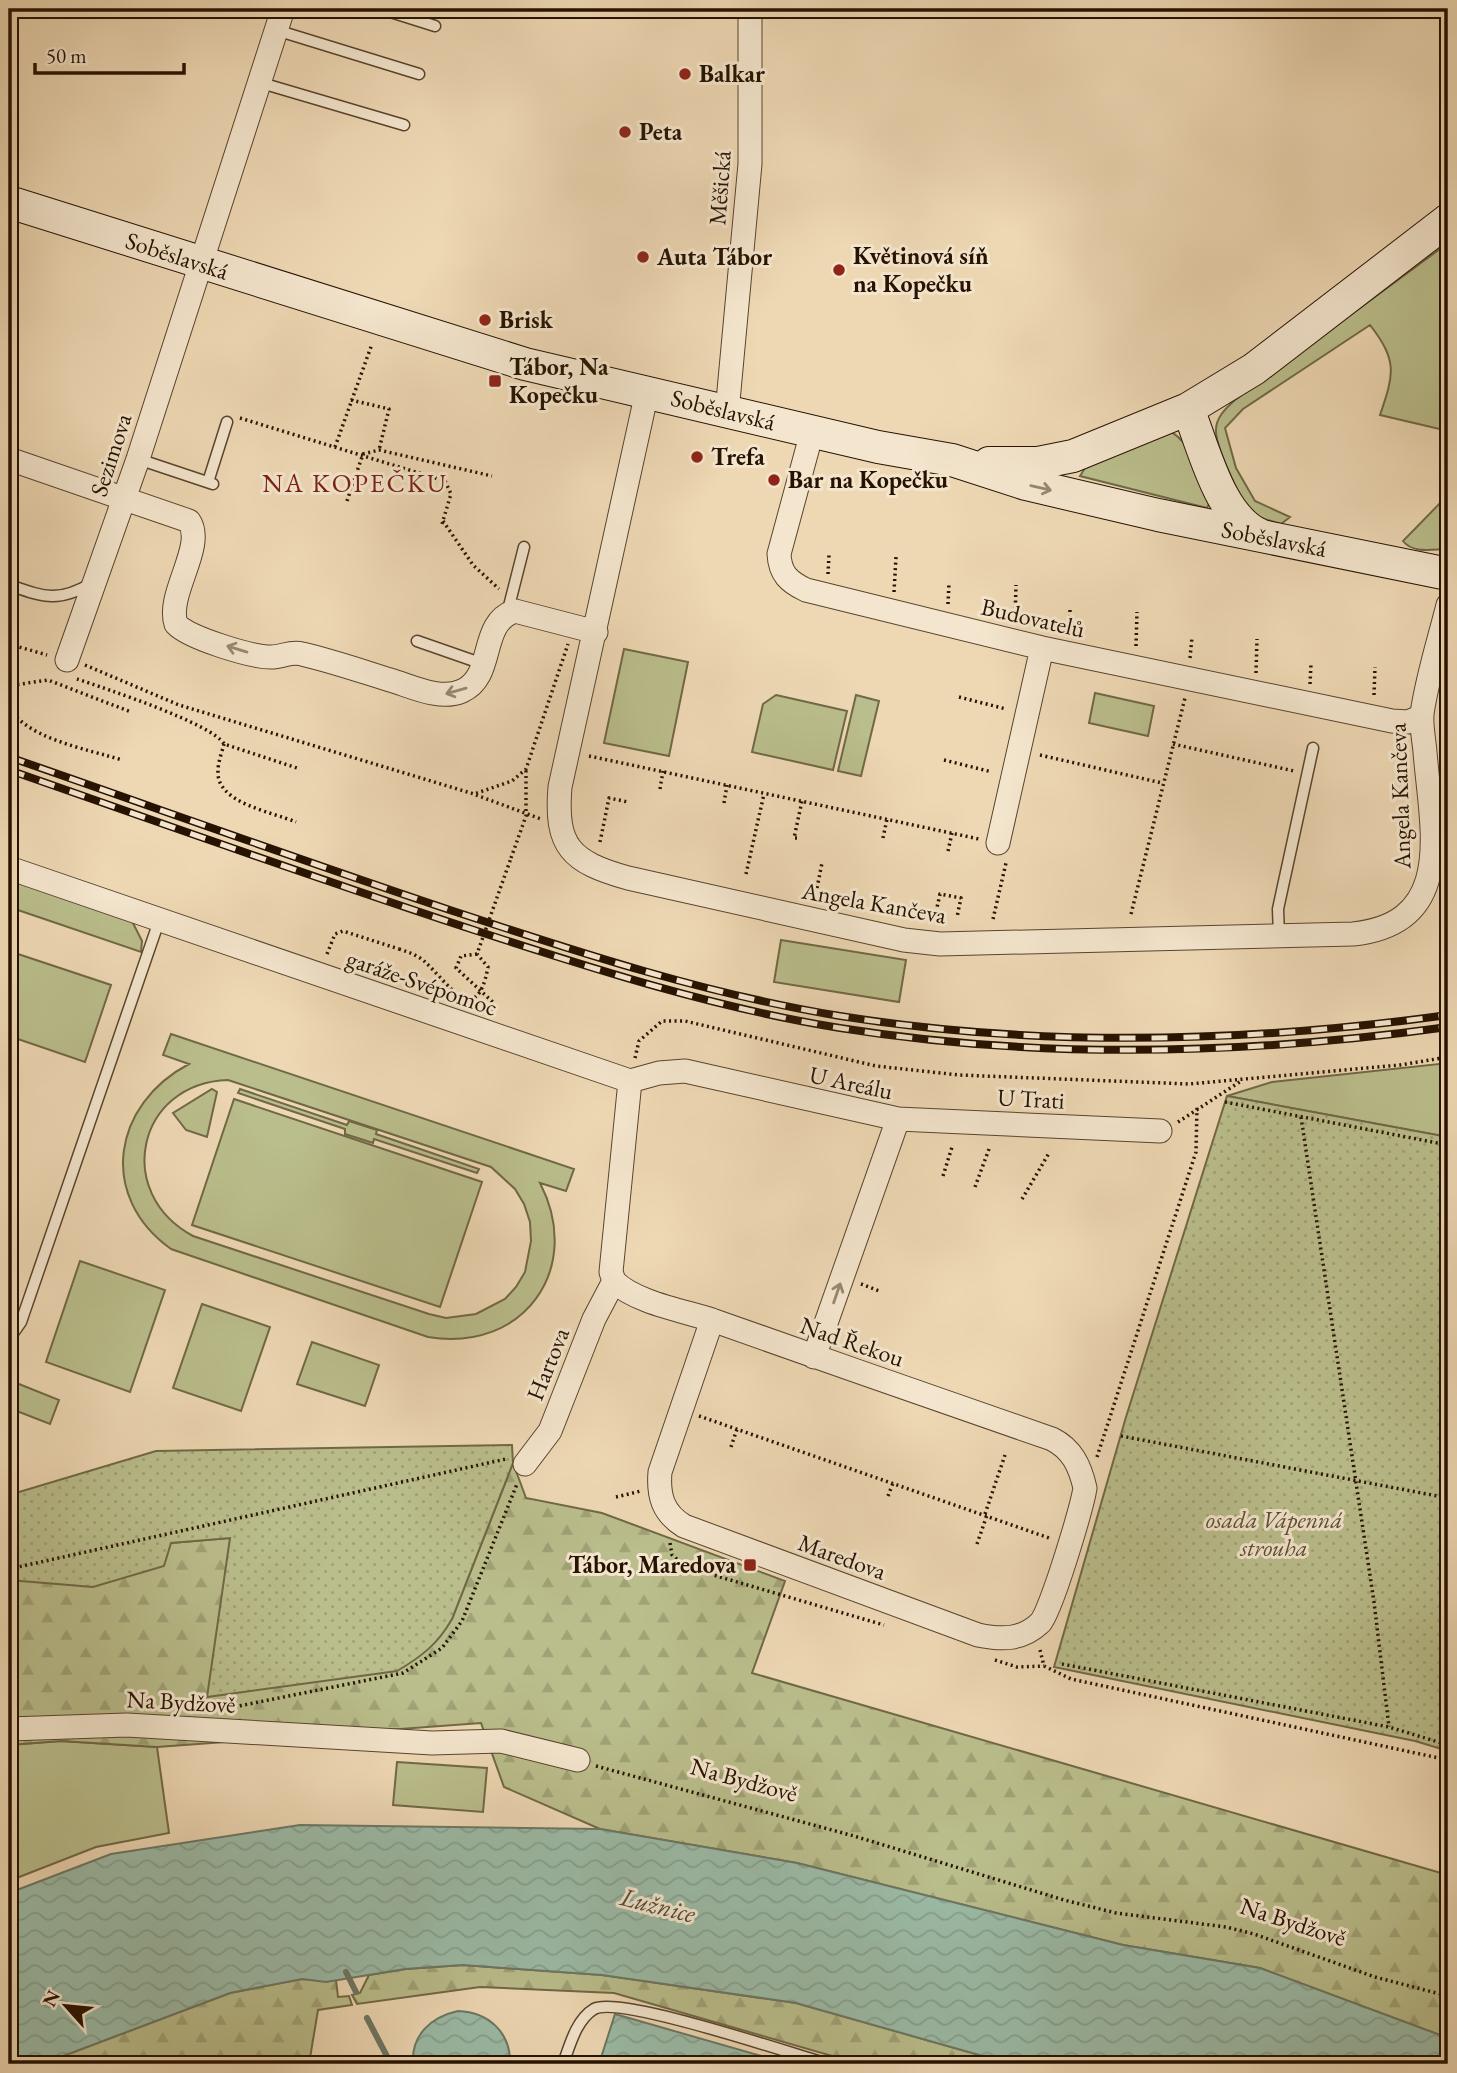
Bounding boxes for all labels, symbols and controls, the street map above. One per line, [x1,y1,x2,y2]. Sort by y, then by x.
scale bar [35,32,184,76]
text: 50 m [46,42,87,69]
place label: Balkar [699,58,765,89]
marker: Balkar [677,66,693,82]
place label: Peta [639,116,683,147]
marker: Peta [617,124,633,140]
street label: Měšická [701,149,738,226]
street label: Soběslavská [122,224,233,287]
place label: Květinová síň na Kopečku [853,240,989,299]
place label: Auta Tábor [656,241,772,272]
marker: Auta Tábor [635,249,651,265]
marker: Květinová síň na Kopečku [831,262,847,278]
place label: Brisk [499,304,554,335]
marker: Brisk [477,312,493,328]
place label: Tábor, Na Kopečku [509,351,609,410]
marker: Tábor, Na Kopečku [487,373,503,389]
street label: Soběslavská [668,382,779,438]
street label: Sezimova [83,409,139,500]
place label: Trefa [711,441,765,472]
marker: Trefa [689,449,705,465]
place label: Bar na Kopečku [788,464,949,495]
district label: NA KOPEČKU [262,466,448,500]
marker: Bar na Kopečku [766,472,782,488]
one-way arrow [1029,481,1052,495]
street label: Soběslavská [1219,513,1330,564]
street label: Budovatelů [978,591,1088,645]
one-way arrow [226,642,248,655]
one-way arrow [446,685,468,698]
street label: Angela Kančeva [1381,722,1418,871]
street label: Angela Kančeva [798,874,949,931]
street label: garáže-Svépomoc [343,942,502,1023]
street label: U Areálu [807,1059,896,1107]
street label: U Trati [997,1081,1066,1116]
one-way arrow [831,1282,844,1304]
street label: Nad Řekou [796,1309,908,1374]
street label: Hartova [519,1322,576,1405]
park label: osada Vápenná strouha [1206,1504,1342,1563]
street label: Maredova [794,1526,891,1587]
place label: Tábor, Maredova [568,1549,736,1580]
marker: Tábor, Maredova [742,1557,758,1573]
street label: Na Bydžově [126,1683,236,1720]
street label: Na Bydžově [687,1750,801,1809]
water label: Lužnice [616,1879,700,1931]
street label: Na Bydžově [1236,1890,1350,1953]
north arrow [32,1972,102,2042]
text: N [37,1985,66,2011]

